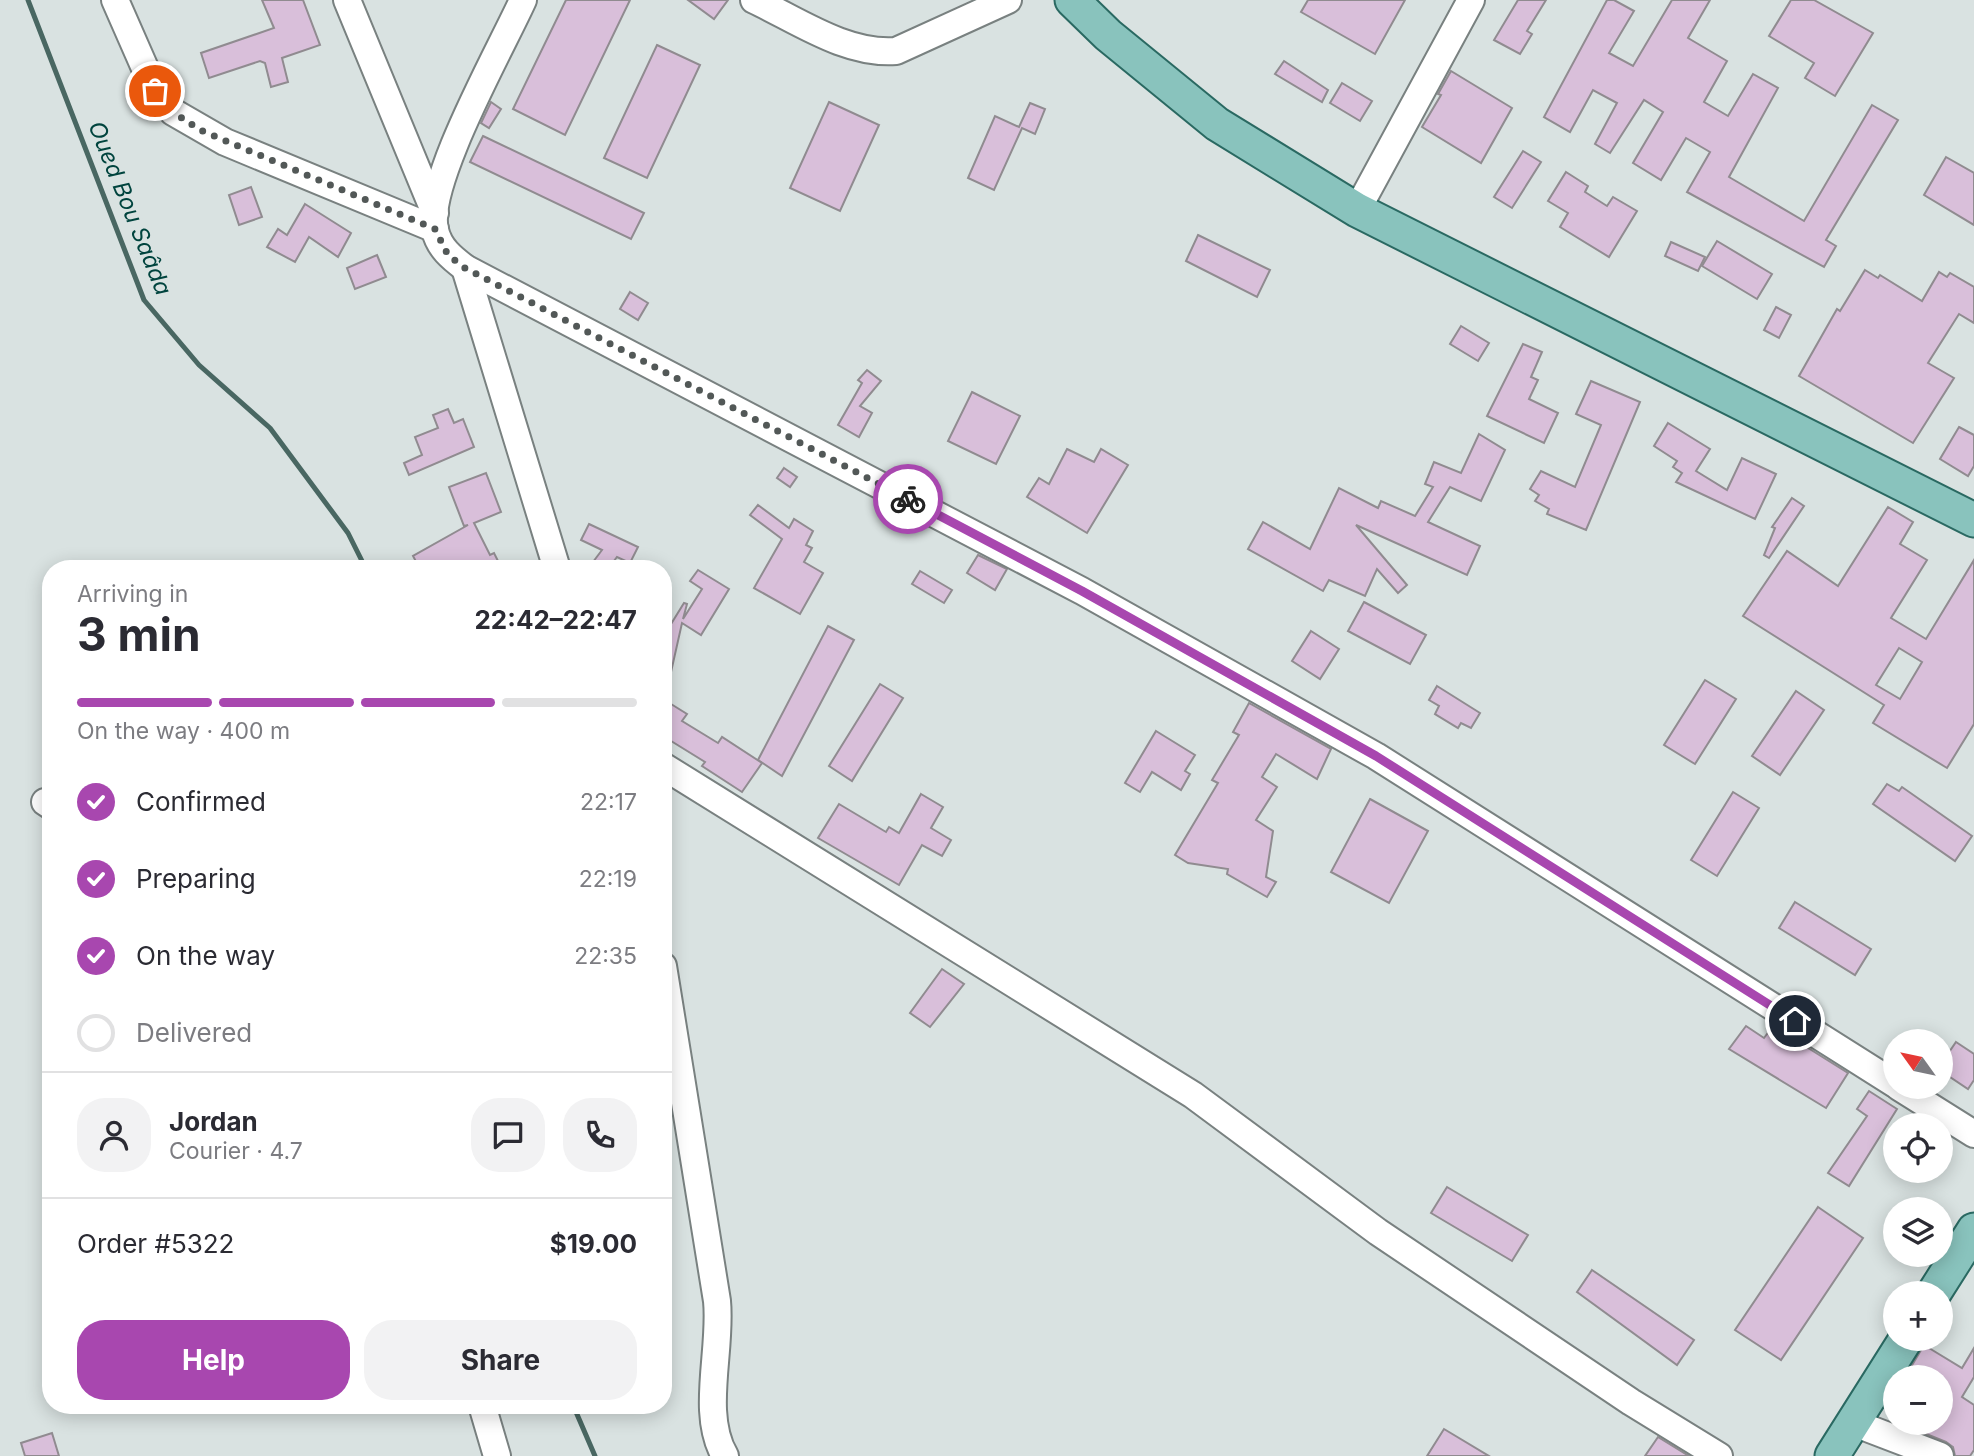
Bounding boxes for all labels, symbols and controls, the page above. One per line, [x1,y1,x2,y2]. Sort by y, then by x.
pin [125,61,185,121]
icon: bag [136,72,174,110]
water label: Oued Bou Saâda [82,117,178,299]
courier [873,464,943,534]
icon: bike [889,480,927,518]
text: Arriving in [77,580,188,608]
text: 22:42–22:47 [474,604,637,635]
text: 3 min [77,606,201,662]
text: On the way · 400 m [77,717,290,745]
icon: check [77,783,115,821]
text: Confirmed [136,786,266,817]
text: 22:17 [580,788,637,816]
icon: check [77,860,115,898]
text: Preparing [136,863,256,894]
text: 22:19 [579,865,637,893]
icon: check [77,937,115,975]
text: On the way [136,940,275,971]
text: 22:35 [574,942,637,970]
pin [1765,991,1825,1051]
icon: home [1776,1002,1814,1040]
text: Delivered [136,1017,252,1048]
north arrow [1883,1029,1953,1099]
map controls [1883,1029,1953,1435]
button: person [77,1098,151,1172]
button: chat [471,1098,545,1172]
button: phone [563,1098,637,1172]
text: Jordan [169,1106,258,1137]
button: locate [1883,1113,1953,1183]
text: Courier · 4.7 [169,1137,303,1165]
button: layers [1883,1197,1953,1267]
text: Order #5322 [77,1228,234,1259]
text: $19.00 [550,1228,637,1259]
button: + [1883,1281,1953,1351]
button: Help [77,1320,350,1400]
button: Share [364,1320,637,1400]
button: − [1883,1365,1953,1435]

